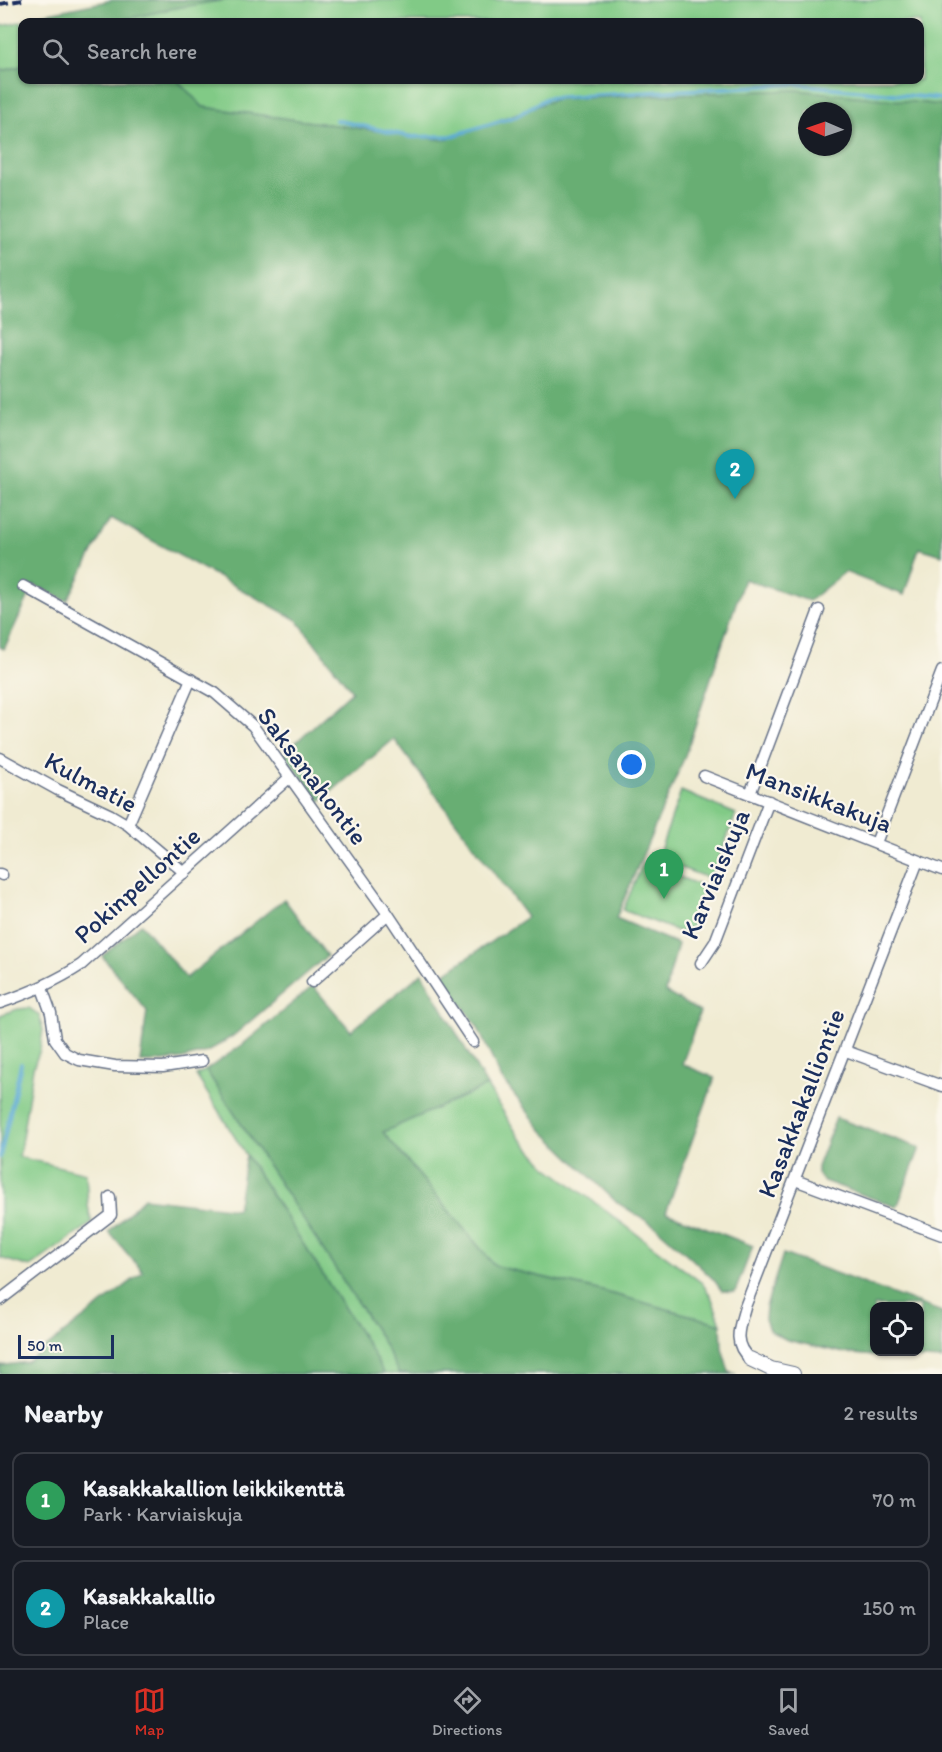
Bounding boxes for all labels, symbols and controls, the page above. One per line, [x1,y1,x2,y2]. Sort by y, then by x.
search box [18,18,924,84]
icon: search [39,35,72,68]
text: Search here [87,38,197,65]
north arrow [798,102,852,156]
pin: 2 [716,450,754,499]
street label: Saksanahontie [251,701,375,851]
street label: Kulmatie [39,744,143,820]
your location [617,750,646,779]
street label: Mansikkakuja [741,754,897,840]
street label: Karviaiskuja [673,804,757,944]
street label: Pokinpellontie [67,820,207,950]
pin: 1 [644,850,684,899]
street label: Kasakkakalliontie [750,1004,852,1202]
map controls [870,1302,924,1356]
button: locate [870,1302,924,1356]
scale bar [18,1332,114,1360]
text: 50 m [27,1336,62,1355]
text: Nearby [24,1397,103,1429]
text: 2 results [844,1401,918,1425]
text: Kasakkakallion leikkikenttä [83,1475,345,1502]
text: 1 [41,1488,50,1512]
text: 70 m [872,1488,916,1512]
text: Park · Karviaiskuja [83,1502,243,1526]
text: Kasakkakallio [83,1583,215,1610]
text: 2 [40,1596,51,1620]
text: 150 m [863,1596,916,1620]
text: Place [83,1610,129,1634]
tab: Map [133,1684,166,1739]
tab: Directions [432,1684,502,1739]
tab: Saved [768,1684,809,1739]

